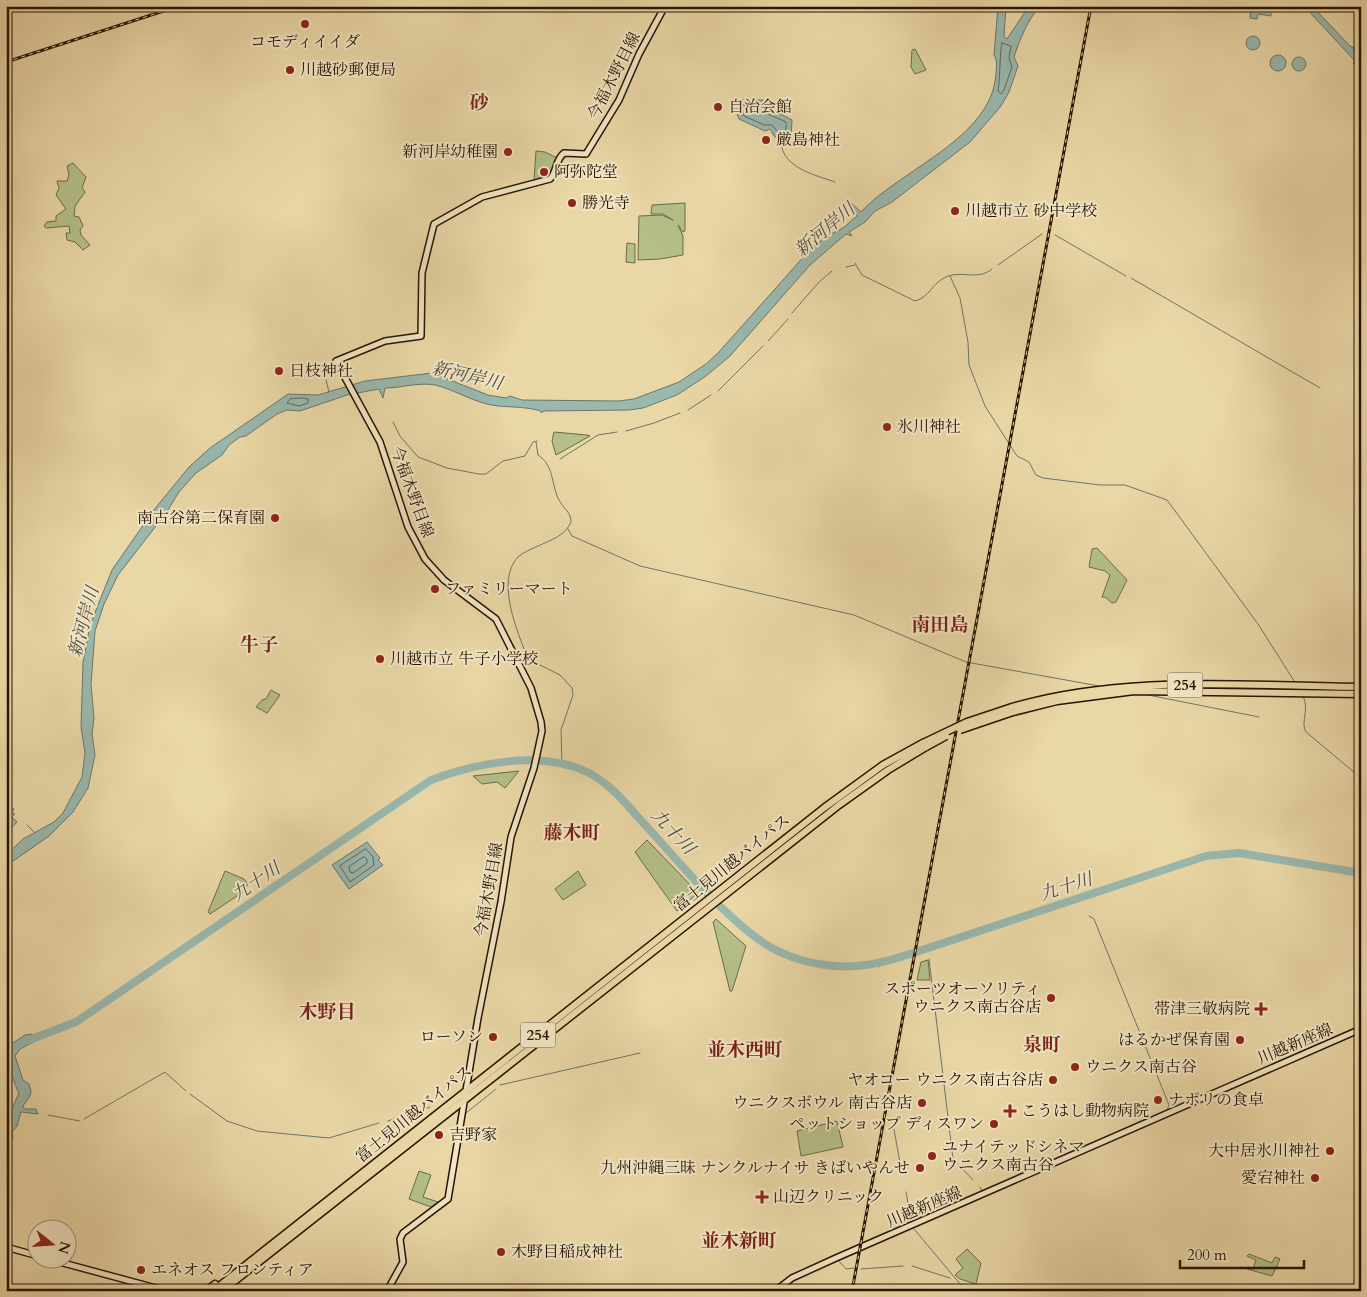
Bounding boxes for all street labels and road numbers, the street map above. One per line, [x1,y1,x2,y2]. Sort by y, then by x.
street label: 今福木野目線 [582,28,646,124]
street label: 今福木野目線 [385,443,439,541]
road number: 254 [1168,672,1202,698]
street label: 富士見川越バイパス [669,809,795,917]
street label: 今福木野目線 [470,841,508,939]
street label: 川越新座線 [1254,1018,1336,1070]
road number: 254 [520,1022,556,1048]
street label: 富士見川越バイパス [351,1060,477,1168]
street label: 川越新座線 [883,1181,965,1233]

